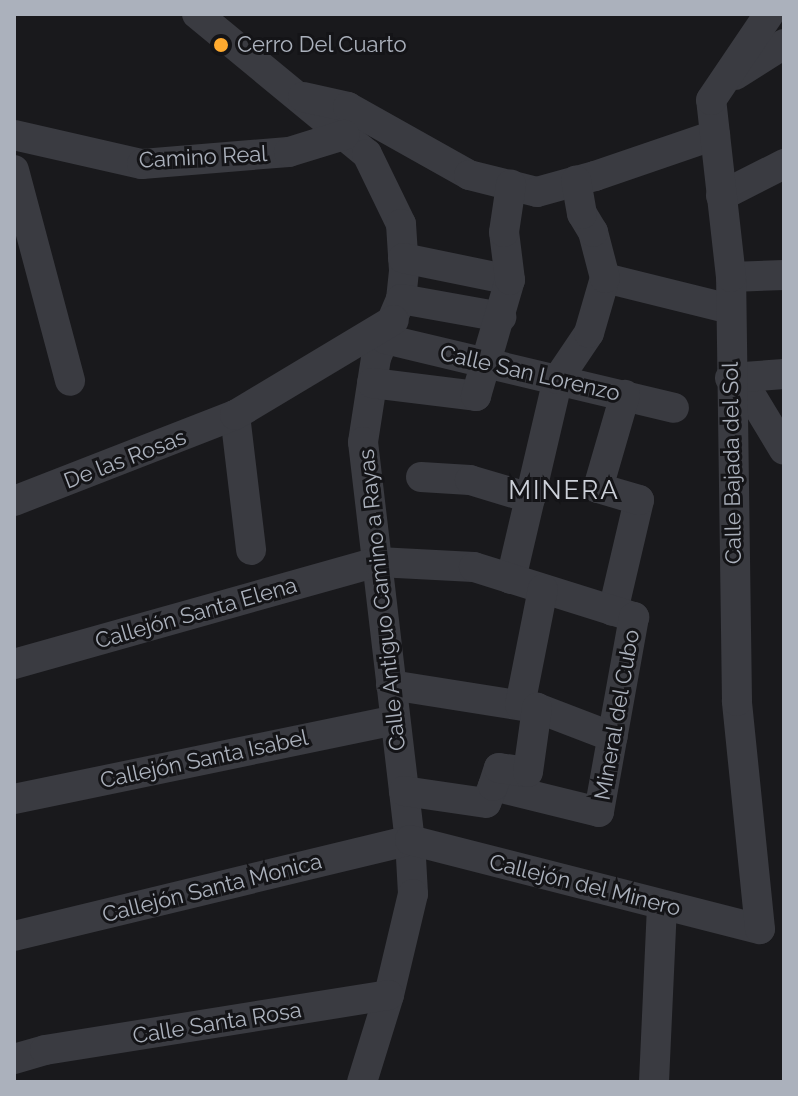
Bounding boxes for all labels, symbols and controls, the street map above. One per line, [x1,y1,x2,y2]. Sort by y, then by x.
place label: Cerro Del Cuarto [237,32,407,58]
marker: Cerro Del Cuarto [212,36,230,54]
street label: Camino Real [138,140,268,174]
street label: Calle San Lorenzo [437,339,623,407]
street label: Calle Bajada del Sol [717,361,747,565]
street label: De las Rosas [60,424,190,494]
street label: Calle Antiguo Camino a Rayas [353,447,411,753]
district label: MINERA [508,475,620,507]
street label: Callejón Santa Elena [92,572,300,654]
street label: Mineral del Cubo [589,627,645,803]
street label: Callejón Santa Isabel [98,724,310,794]
street label: Callejón Santa Monica [99,848,325,928]
street label: Callejón del Minero [486,848,684,922]
street label: Calle Santa Rosa [131,997,303,1049]

